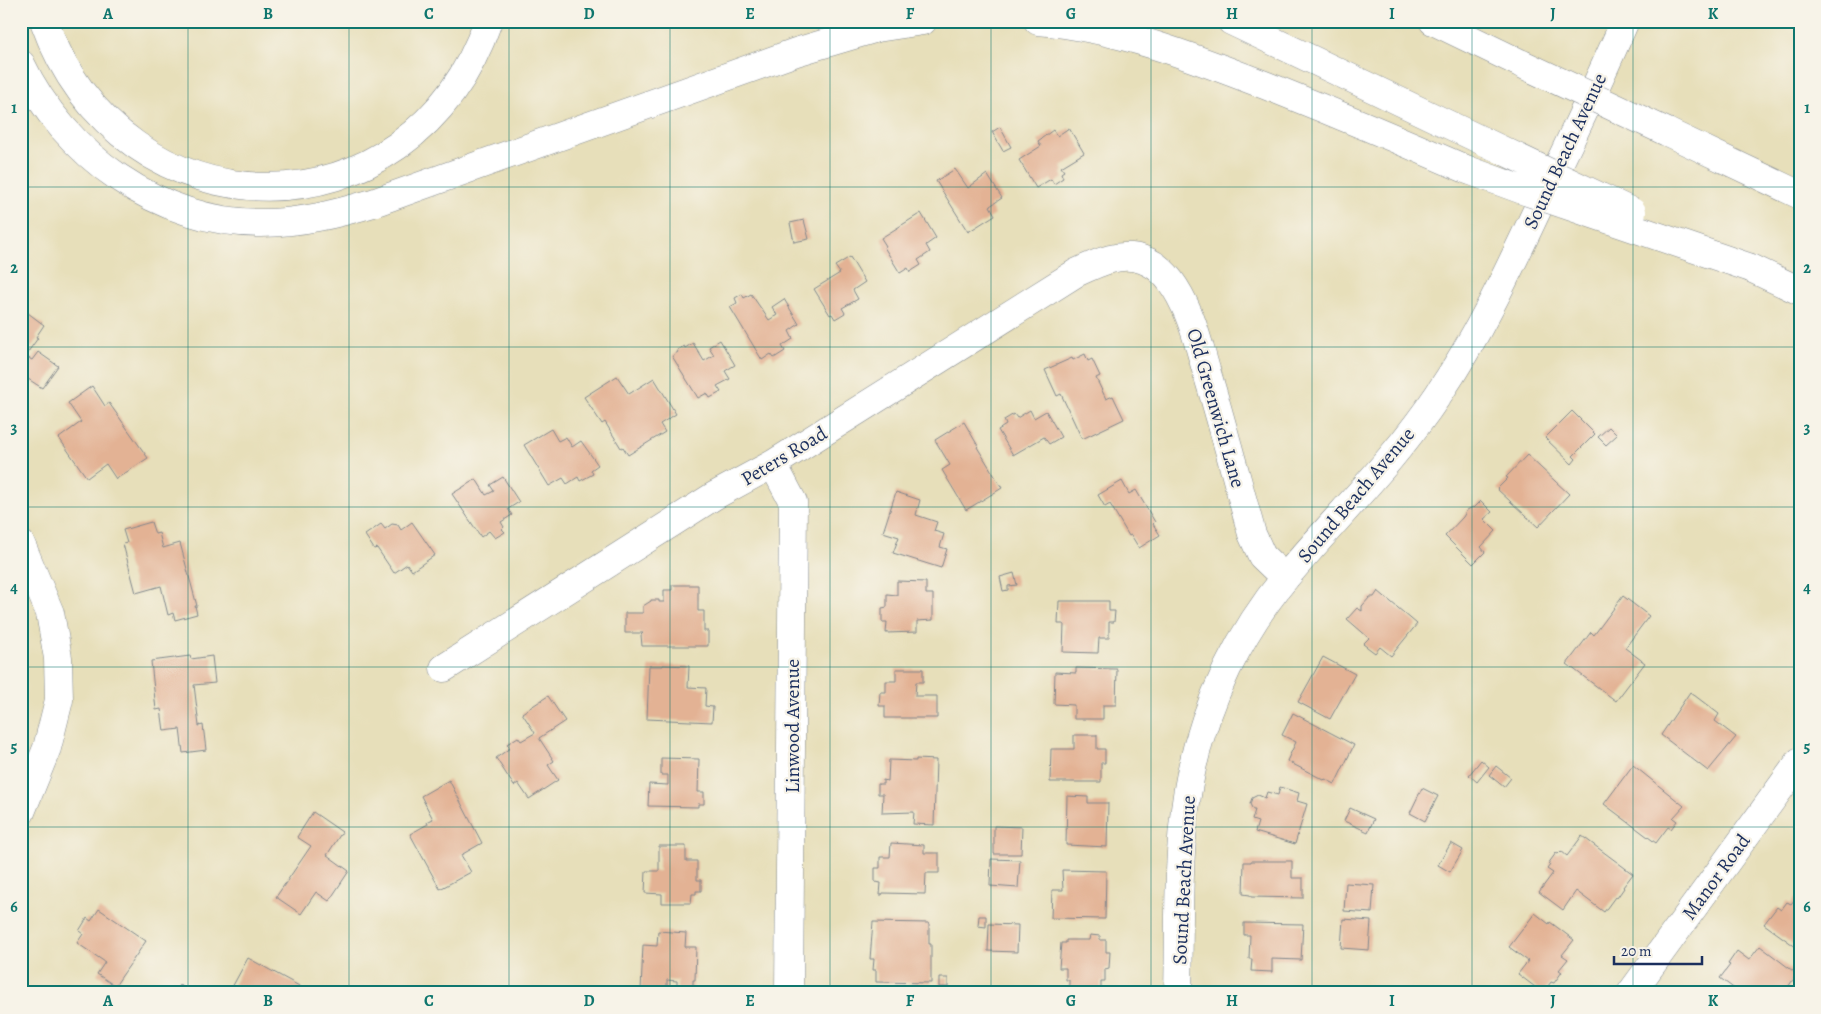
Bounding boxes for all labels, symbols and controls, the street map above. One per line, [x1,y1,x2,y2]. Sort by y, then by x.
text: A [102,3,114,25]
text: B [263,3,273,25]
text: C [424,3,434,25]
text: D [583,3,595,25]
text: E [745,3,755,25]
text: F [906,3,915,25]
text: G [1066,3,1076,25]
text: H [1226,3,1238,25]
text: I [1389,3,1395,25]
text: J [1550,3,1556,25]
text: K [1708,3,1719,25]
street label: Sound Beach Avenue [1517,69,1613,233]
text: 1 [11,97,17,119]
text: 1 [1804,97,1810,119]
text: 2 [10,257,18,279]
text: 2 [1803,257,1811,279]
street label: Old Greenwich Lane [1180,325,1252,491]
text: 3 [11,417,18,439]
text: 3 [1804,417,1811,439]
street label: Peters Road [736,420,832,492]
street label: Sound Beach Avenue [1291,421,1421,569]
text: 4 [10,577,18,599]
text: 4 [1803,577,1811,599]
street label: Linwood Avenue [779,659,806,793]
text: 5 [11,736,18,758]
text: 5 [1804,736,1811,758]
street label: Sound Beach Avenue [1166,795,1202,965]
street label: Manor Road [1676,828,1757,925]
text: 6 [10,896,18,918]
text: 6 [1803,896,1811,918]
scale bar [1614,934,1701,966]
text: 20 m [1621,941,1652,961]
text: A [102,990,114,1012]
text: B [263,990,273,1012]
text: C [424,990,434,1012]
text: D [583,990,595,1012]
text: E [745,990,755,1012]
text: F [906,990,915,1012]
text: G [1066,990,1076,1012]
text: H [1226,990,1238,1012]
text: I [1389,990,1395,1012]
text: J [1550,990,1556,1012]
text: K [1708,990,1719,1012]

